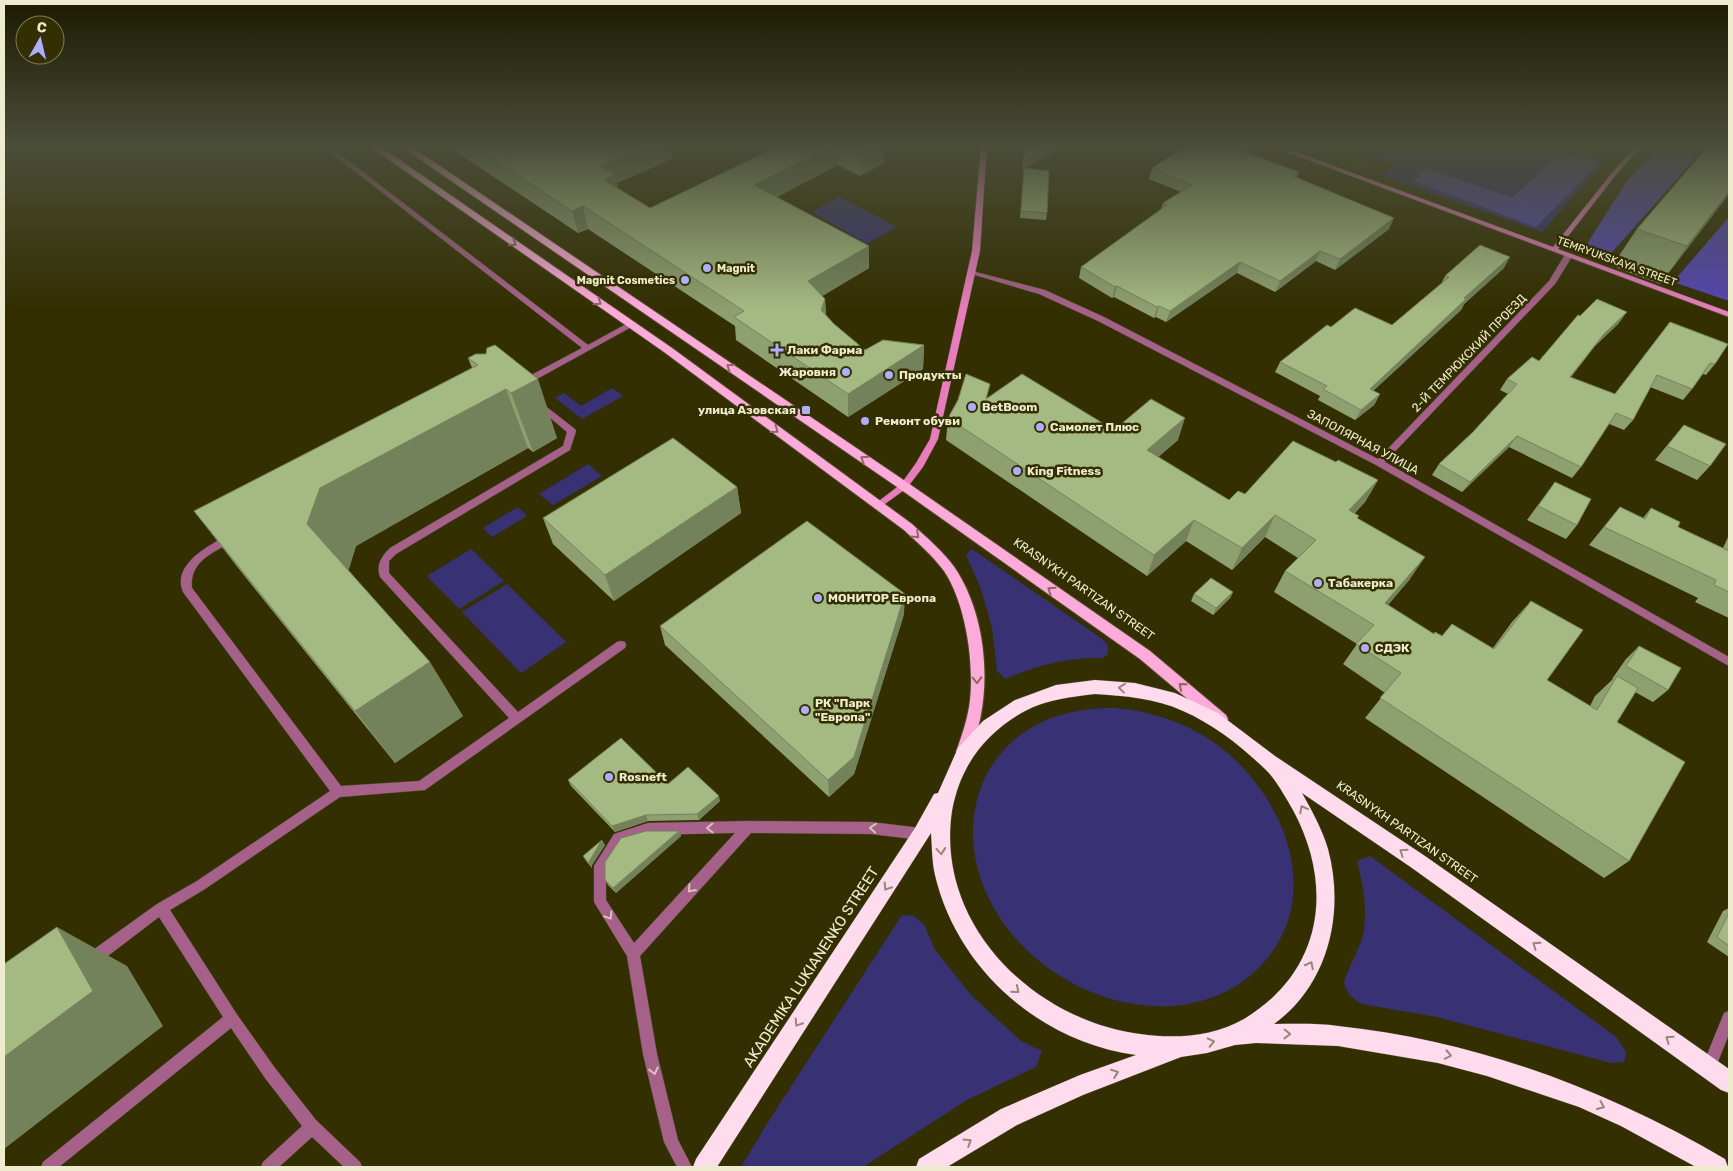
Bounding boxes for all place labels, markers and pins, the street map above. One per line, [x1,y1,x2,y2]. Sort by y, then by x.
marker: Magnit [701,262,713,274]
place label: Magnit [717,262,755,275]
place label: Magnit Cosmetics [577,274,675,287]
marker: Magnit Cosmetics [679,274,691,286]
place label: Лаки Фарма [787,343,862,357]
marker: Лаки Фарма [771,344,783,356]
place label: Жаровня [779,365,836,379]
marker: Жаровня [840,366,852,378]
place label: Продукты [899,368,962,382]
marker: Продукты [883,369,895,381]
place label: BetBoom [982,400,1037,414]
marker: BetBoom [966,401,978,413]
place label: улица Азовская [698,403,796,417]
marker: улица Азовская [800,404,812,416]
place label: Ремонт обуви [875,414,960,428]
marker: Ремонт обуви [859,415,871,427]
place label: Самолет Плюс [1050,420,1139,434]
marker: Самолет Плюс [1034,421,1046,433]
place label: King Fitness [1027,464,1101,478]
marker: King Fitness [1011,465,1023,477]
place label: Табакерка [1328,576,1393,590]
marker: Табакерка [1312,577,1324,589]
place label: МОНИТОР Европа [828,591,936,605]
marker: МОНИТОР Европа [812,592,824,604]
place label: СДЭК [1375,641,1410,655]
marker: СДЭК [1359,642,1371,654]
place label: РК "Парк "Европа" [815,696,871,724]
marker: РК "Парк "Европа" [799,704,811,716]
place label: Rosneft [619,770,667,784]
marker: Rosneft [603,771,615,783]

